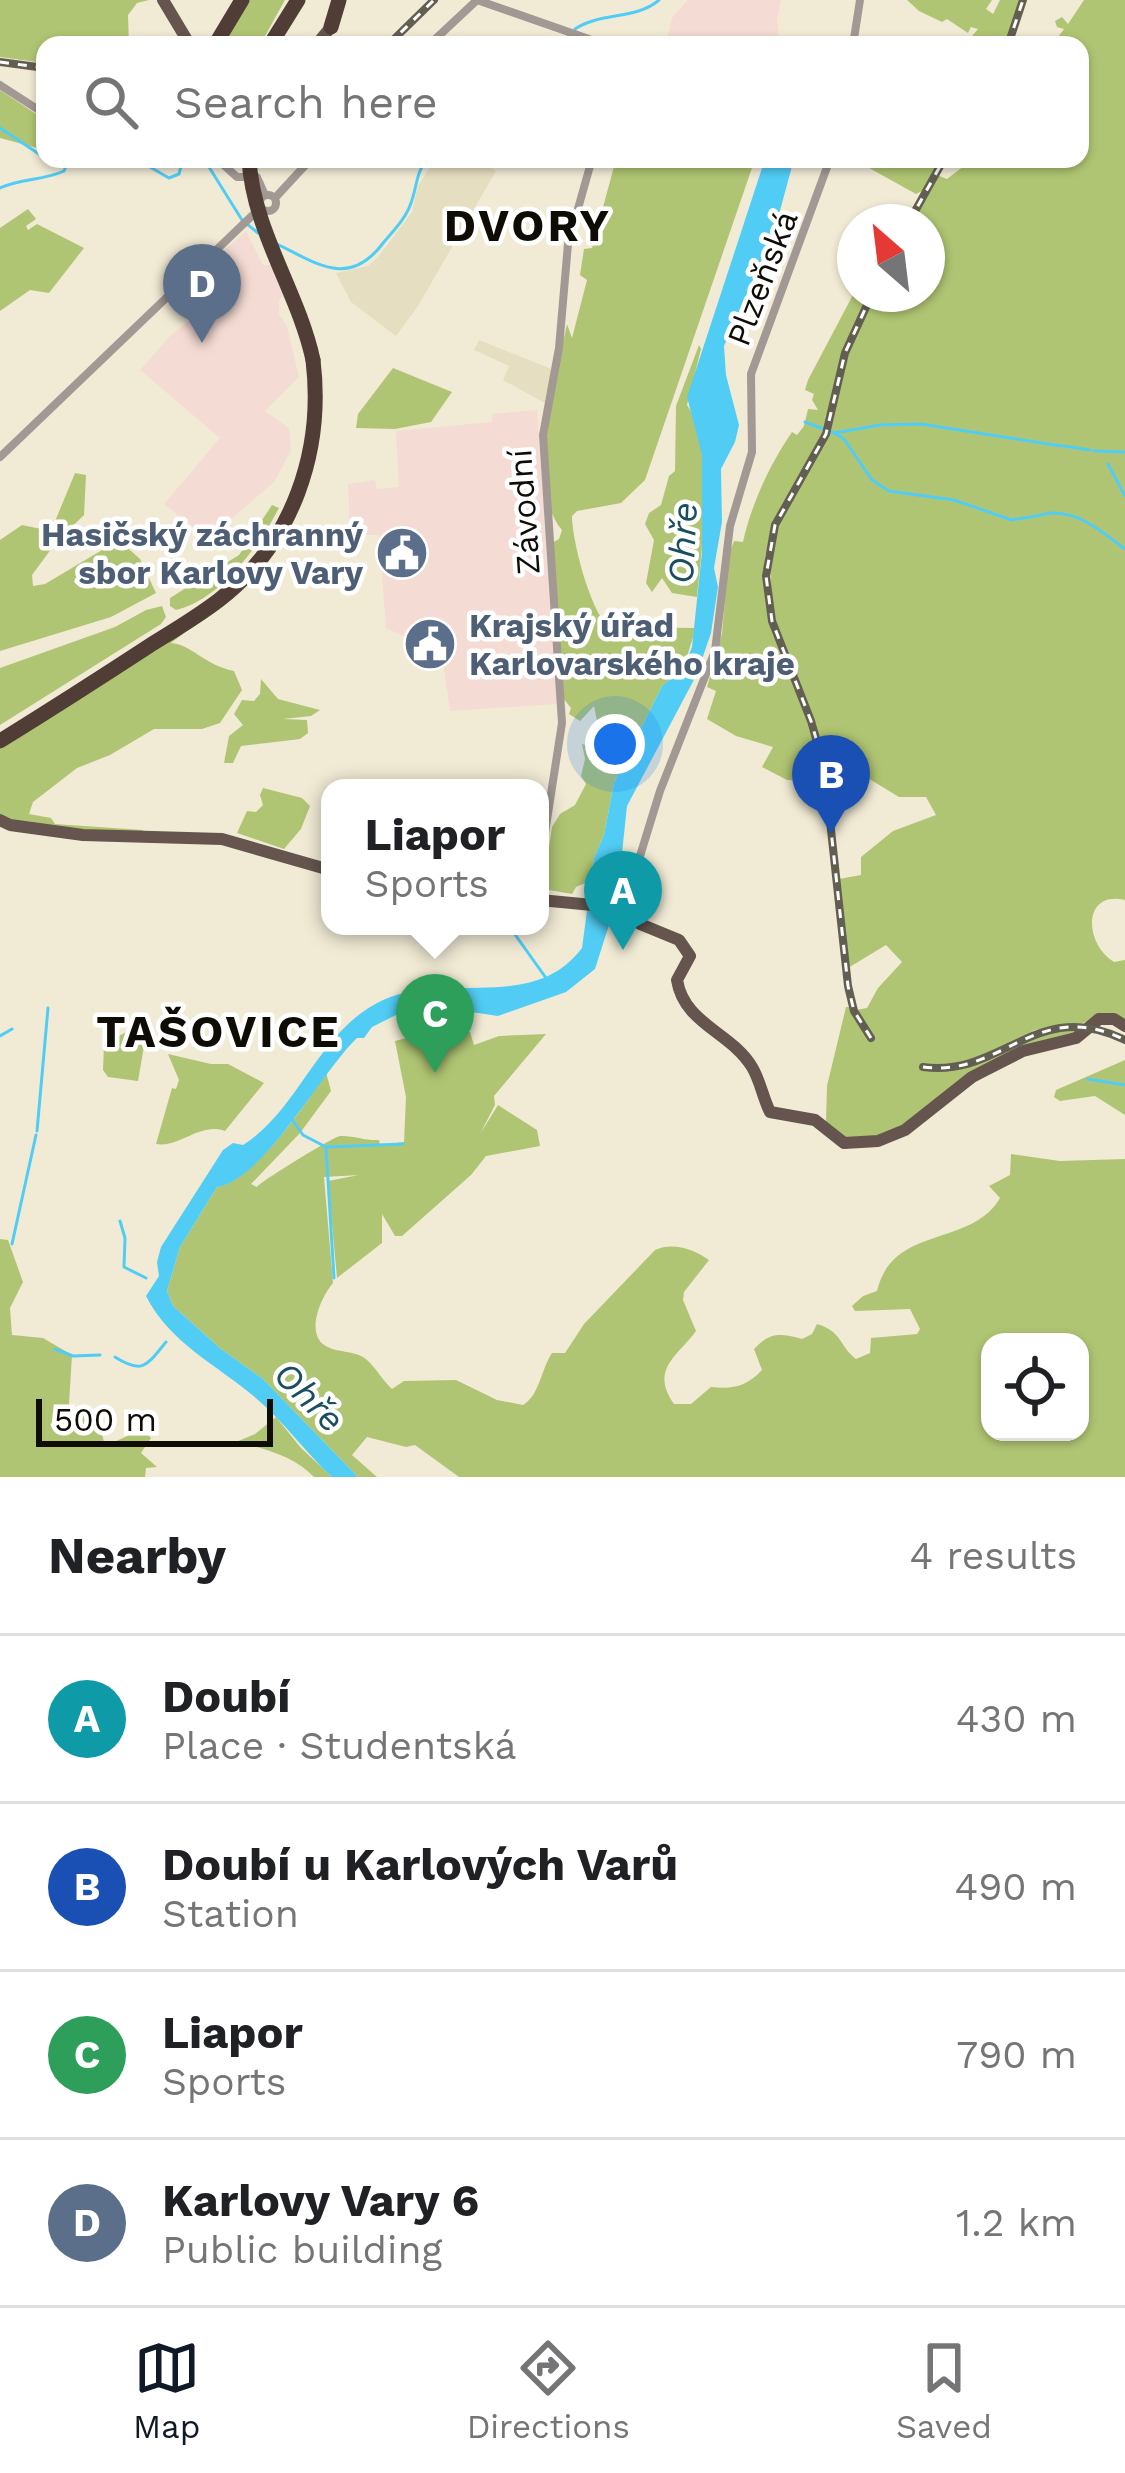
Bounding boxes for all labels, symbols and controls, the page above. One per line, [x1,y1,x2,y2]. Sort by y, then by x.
search box [36,36,1089,168]
icon: search [78,69,144,135]
text: Search here [174,76,438,129]
district label: DVORY [444,199,612,252]
north arrow [837,204,945,312]
street label: Plzeňská [718,205,806,351]
pin: D [163,244,241,343]
street label: Závodní [500,448,548,576]
water label: Ohře [660,501,706,585]
place label: Hasičský záchranný sbor Karlovy Vary [41,515,363,592]
public building icon: Hasičský záchranný sbor Karlovy Vary [374,525,430,581]
place label: Krajský úřad Karlovarského kraje [469,606,795,683]
public building icon: Krajský úřad Karlovarského kraje [402,616,458,672]
your location [585,714,645,774]
pin: B [792,735,870,834]
popup [321,779,549,935]
text: Liapor [365,808,505,861]
pin: A [584,851,662,950]
text: Sports [365,861,489,906]
pin: C [396,974,474,1073]
district label: TAŠOVICE [96,1005,342,1058]
map controls [981,1333,1089,1441]
button: locate [981,1333,1089,1441]
water label: Ohře [265,1353,353,1441]
scale bar [36,1393,273,1446]
text: 500 m [54,1400,157,1439]
text: Nearby [48,1526,226,1585]
text: 4 results [909,1533,1077,1578]
text: Doubí [162,1670,290,1723]
text: A [74,1696,100,1741]
text: 430 m [956,1696,1077,1741]
text: Place · Studentská [162,1723,516,1768]
text: Doubí u Karlových Varů [162,1838,678,1891]
text: B [74,1864,100,1909]
text: 490 m [954,1864,1077,1909]
text: Station [162,1891,299,1936]
text: Liapor [162,2006,303,2059]
text: C [74,2032,100,2077]
text: 790 m [956,2032,1077,2077]
text: Sports [162,2059,286,2104]
text: Karlovy Vary 6 [162,2174,479,2227]
text: D [73,2200,101,2245]
text: 1.2 km [956,2200,1077,2245]
text: Public building [162,2227,442,2272]
tab: Map [133,2335,200,2446]
tab: Directions [467,2335,630,2446]
tab: Saved [896,2335,992,2446]

